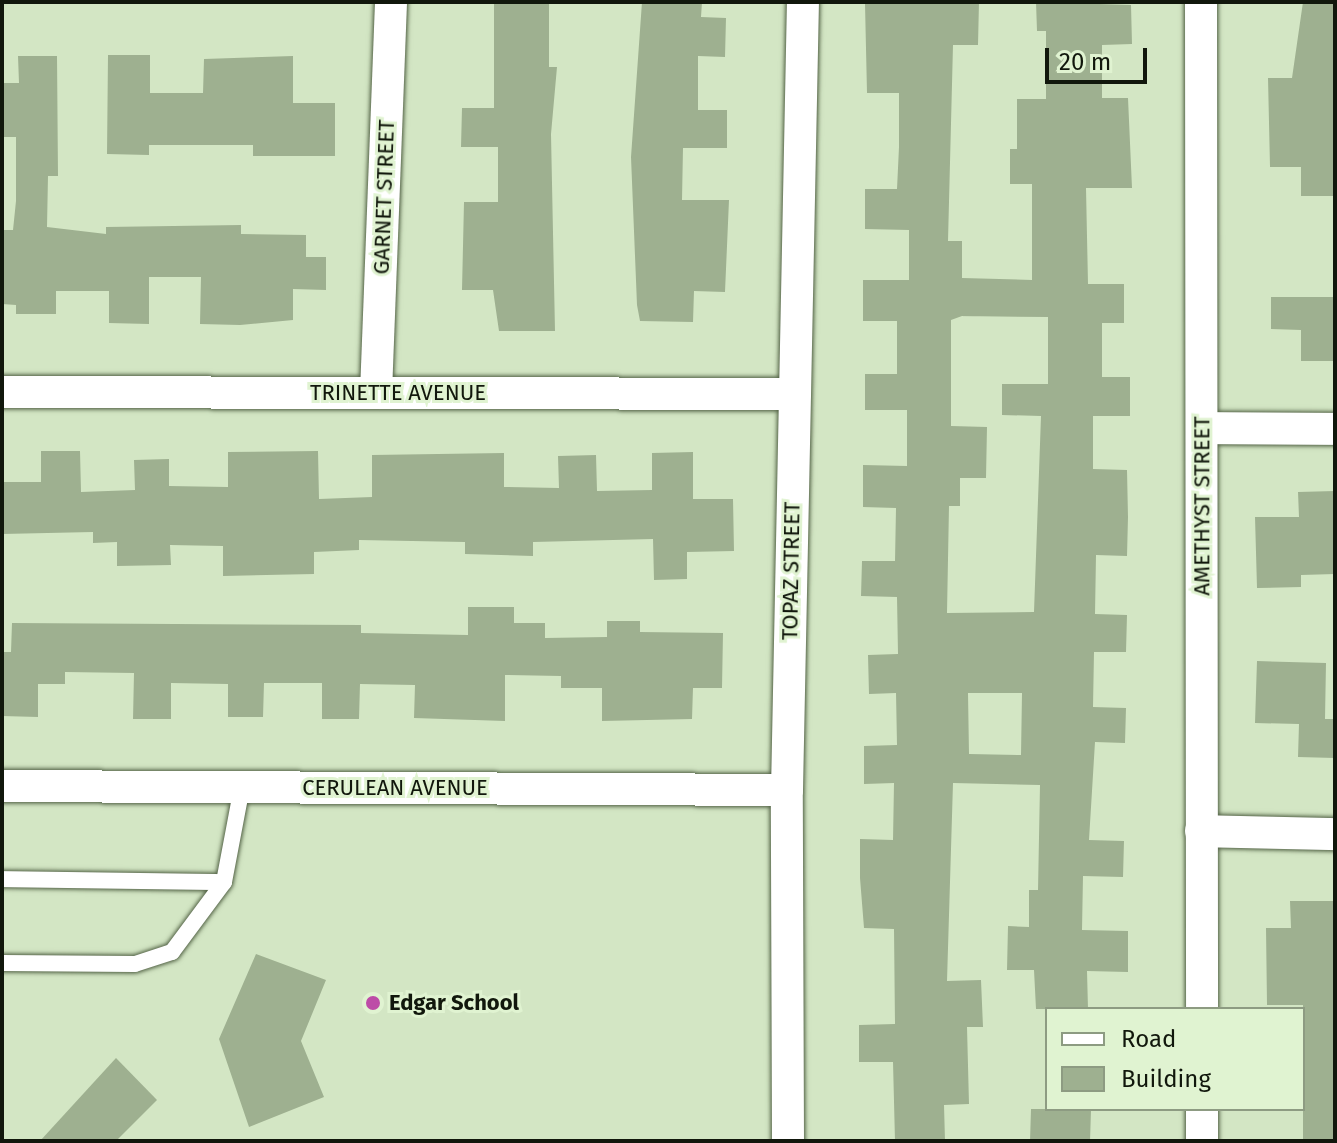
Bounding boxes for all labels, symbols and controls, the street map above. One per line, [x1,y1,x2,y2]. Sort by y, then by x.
scale bar [1049,32,1151,82]
text: 20 m [1059,48,1111,76]
street label: GARNET STREET [368,119,400,275]
street label: TRINETTE AVENUE [310,380,486,406]
street label: AMETHYST STREET [1189,416,1215,596]
street label: TOPAZ STREET [777,502,805,640]
street label: CERULEAN AVENUE [302,775,488,801]
place label: Edgar School [389,990,519,1016]
marker: Edgar School [364,994,382,1012]
legend [1045,1007,1305,1111]
text: Road [1121,1025,1176,1053]
text: Building [1121,1065,1211,1093]

